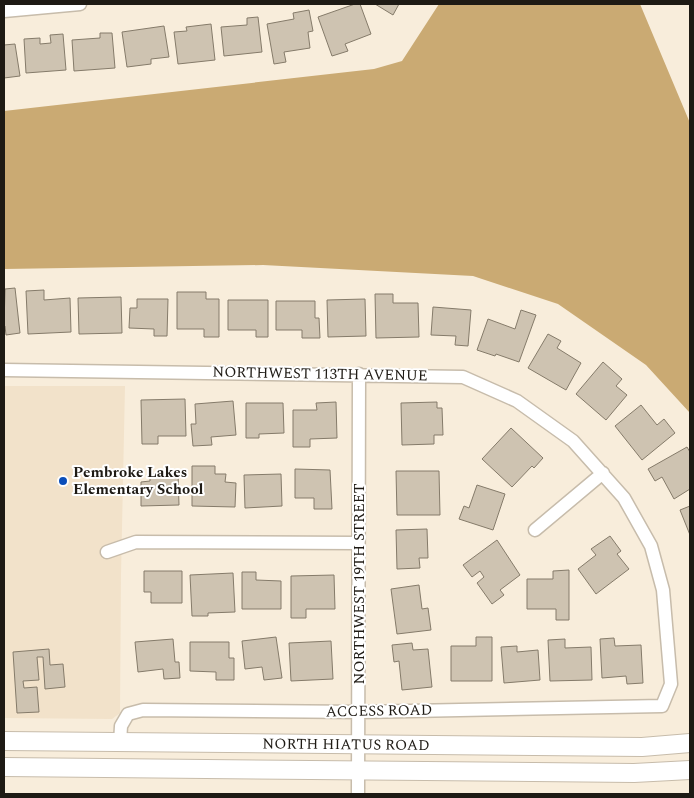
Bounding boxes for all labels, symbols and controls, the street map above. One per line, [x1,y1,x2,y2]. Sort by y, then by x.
street label: NORTHWEST 113TH AVENUE [212,361,428,387]
place label: Pembroke Lakes Elementary School [73,461,204,501]
marker: Pembroke Lakes Elementary School [57,475,69,487]
street label: NORTHWEST 19TH STREET [348,483,371,685]
street label: ACCESS ROAD [326,699,432,723]
street label: NORTH HIATUS ROAD [262,732,430,757]

